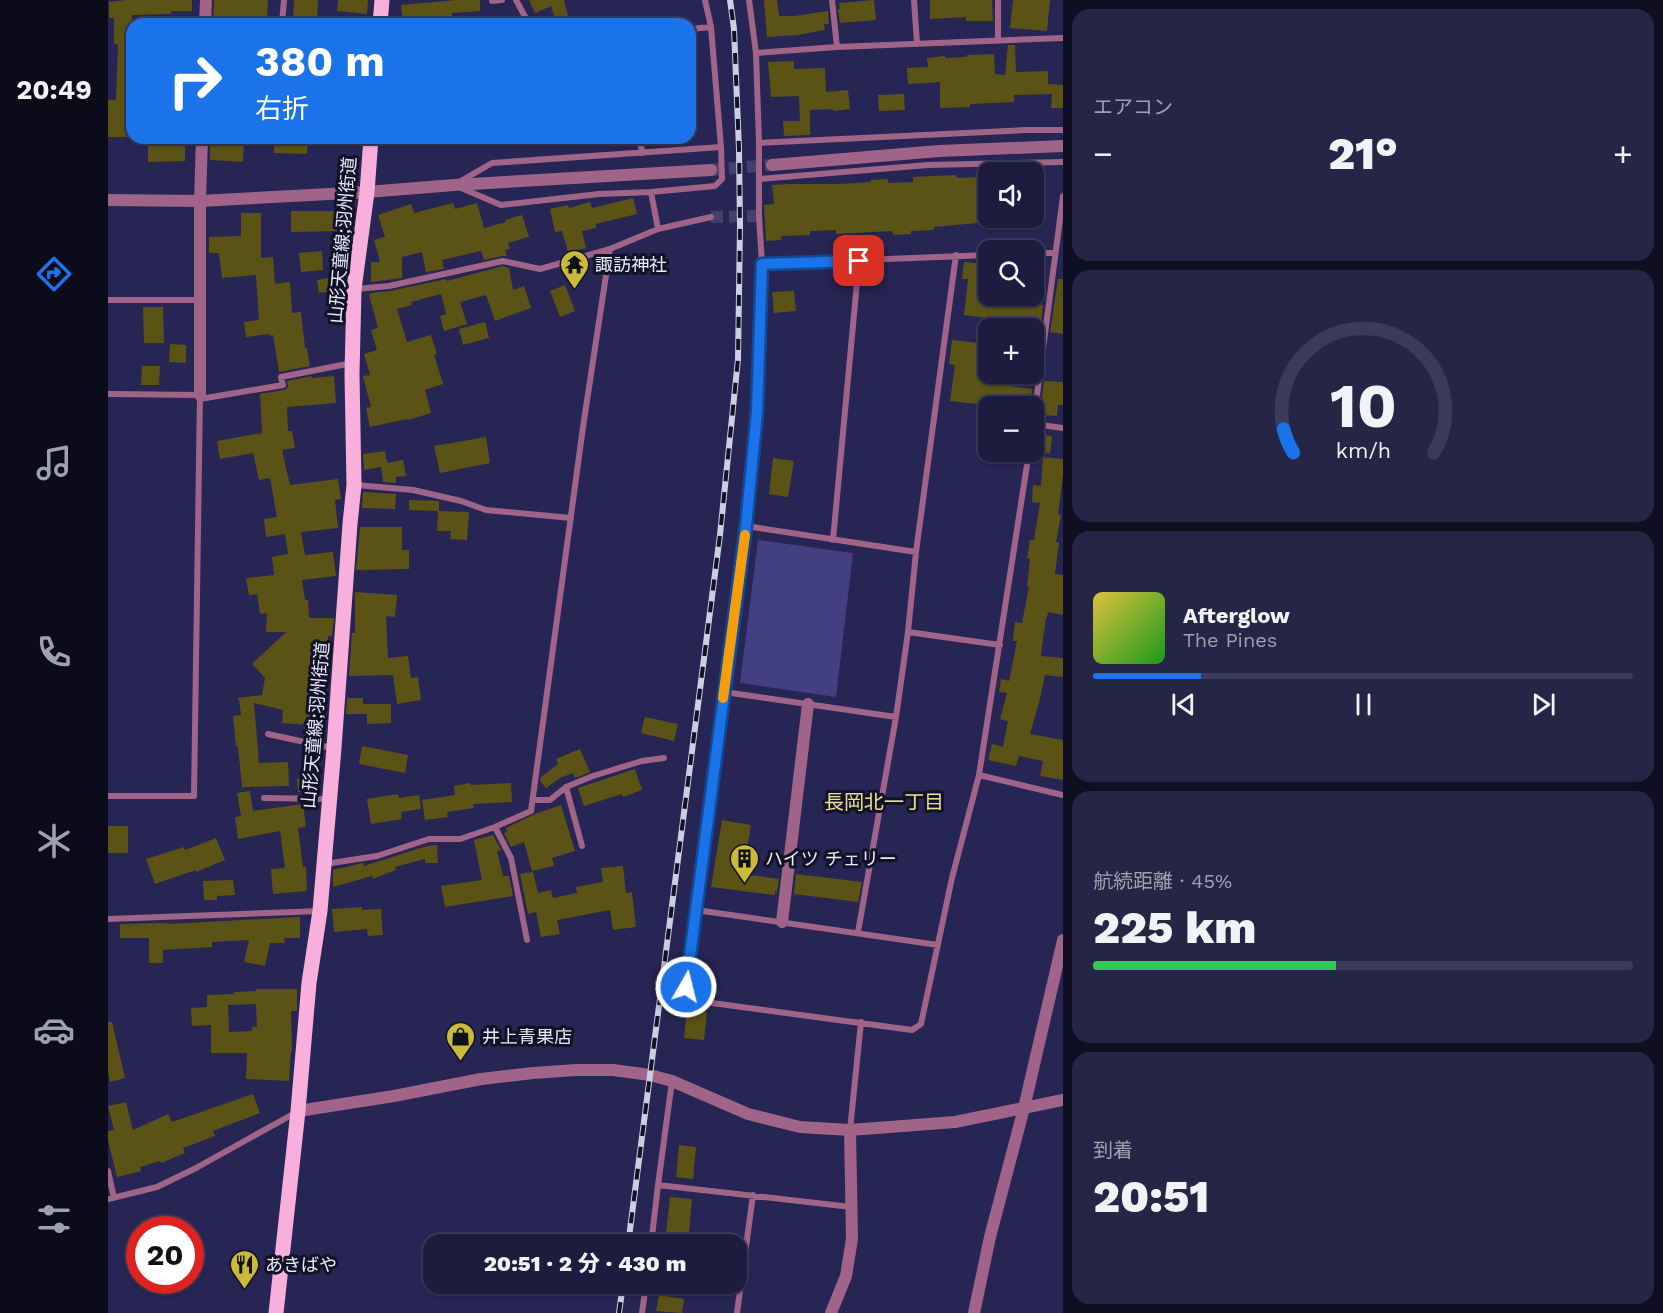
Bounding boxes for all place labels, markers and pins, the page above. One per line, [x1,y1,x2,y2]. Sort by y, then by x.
pin [833,235,884,286]
temple icon: 諏訪神社 [558,248,590,290]
place label: 諏訪神社 [595,254,667,275]
building icon: ハイツ チェリー [728,842,760,884]
place label: ハイツ チェリー [765,848,897,869]
shop icon: 井上青果店 [445,1020,477,1062]
place label: 井上青果店 [482,1026,572,1047]
restaurant icon: あきばや [228,1248,260,1290]
place label: あきばや [265,1254,337,1275]

